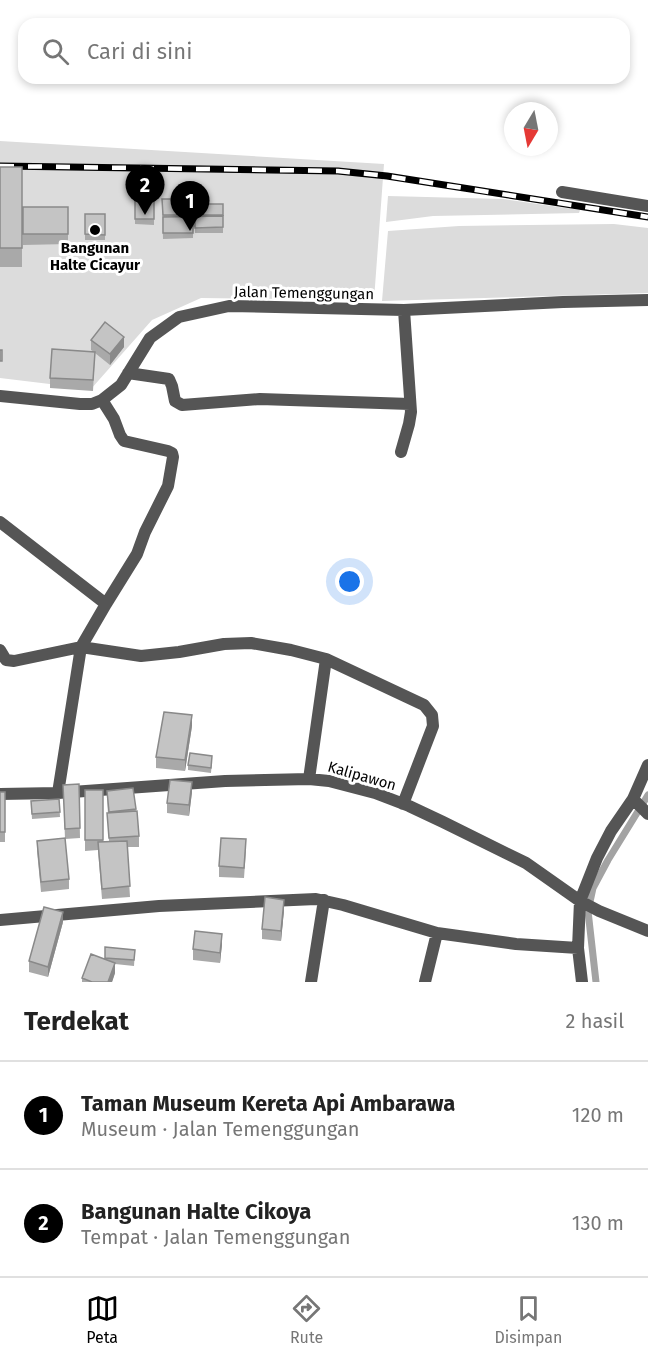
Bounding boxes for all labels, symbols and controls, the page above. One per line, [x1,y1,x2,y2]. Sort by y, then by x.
search box [18,18,630,84]
icon: search [39,35,72,68]
text: Cari di sini [87,38,192,65]
north arrow [504,102,558,156]
pin: 2 [126,166,164,215]
pin: 1 [170,182,210,231]
marker: Bangunan Halte Cicayur [88,223,102,237]
place label: Bangunan Halte Cicayur [50,239,141,274]
street label: Jalan Temenggungan [234,283,374,303]
your location [335,567,364,596]
street label: Kalipawon [326,758,398,794]
text: Terdekat [24,1006,129,1037]
text: 2 hasil [566,1009,624,1033]
text: Taman Museum Kereta Api Ambarawa [81,1090,455,1117]
text: 1 [39,1103,48,1127]
text: 120 m [572,1103,624,1127]
text: Museum · Jalan Temenggungan [81,1117,360,1141]
text: Bangunan Halte Cikoya [81,1198,311,1225]
text: 2 [38,1211,49,1235]
text: 130 m [572,1211,624,1235]
text: Tempat · Jalan Temenggungan [81,1225,350,1249]
tab: Peta [86,1292,119,1347]
tab: Rute [290,1292,323,1347]
tab: Disimpan [494,1292,562,1347]

